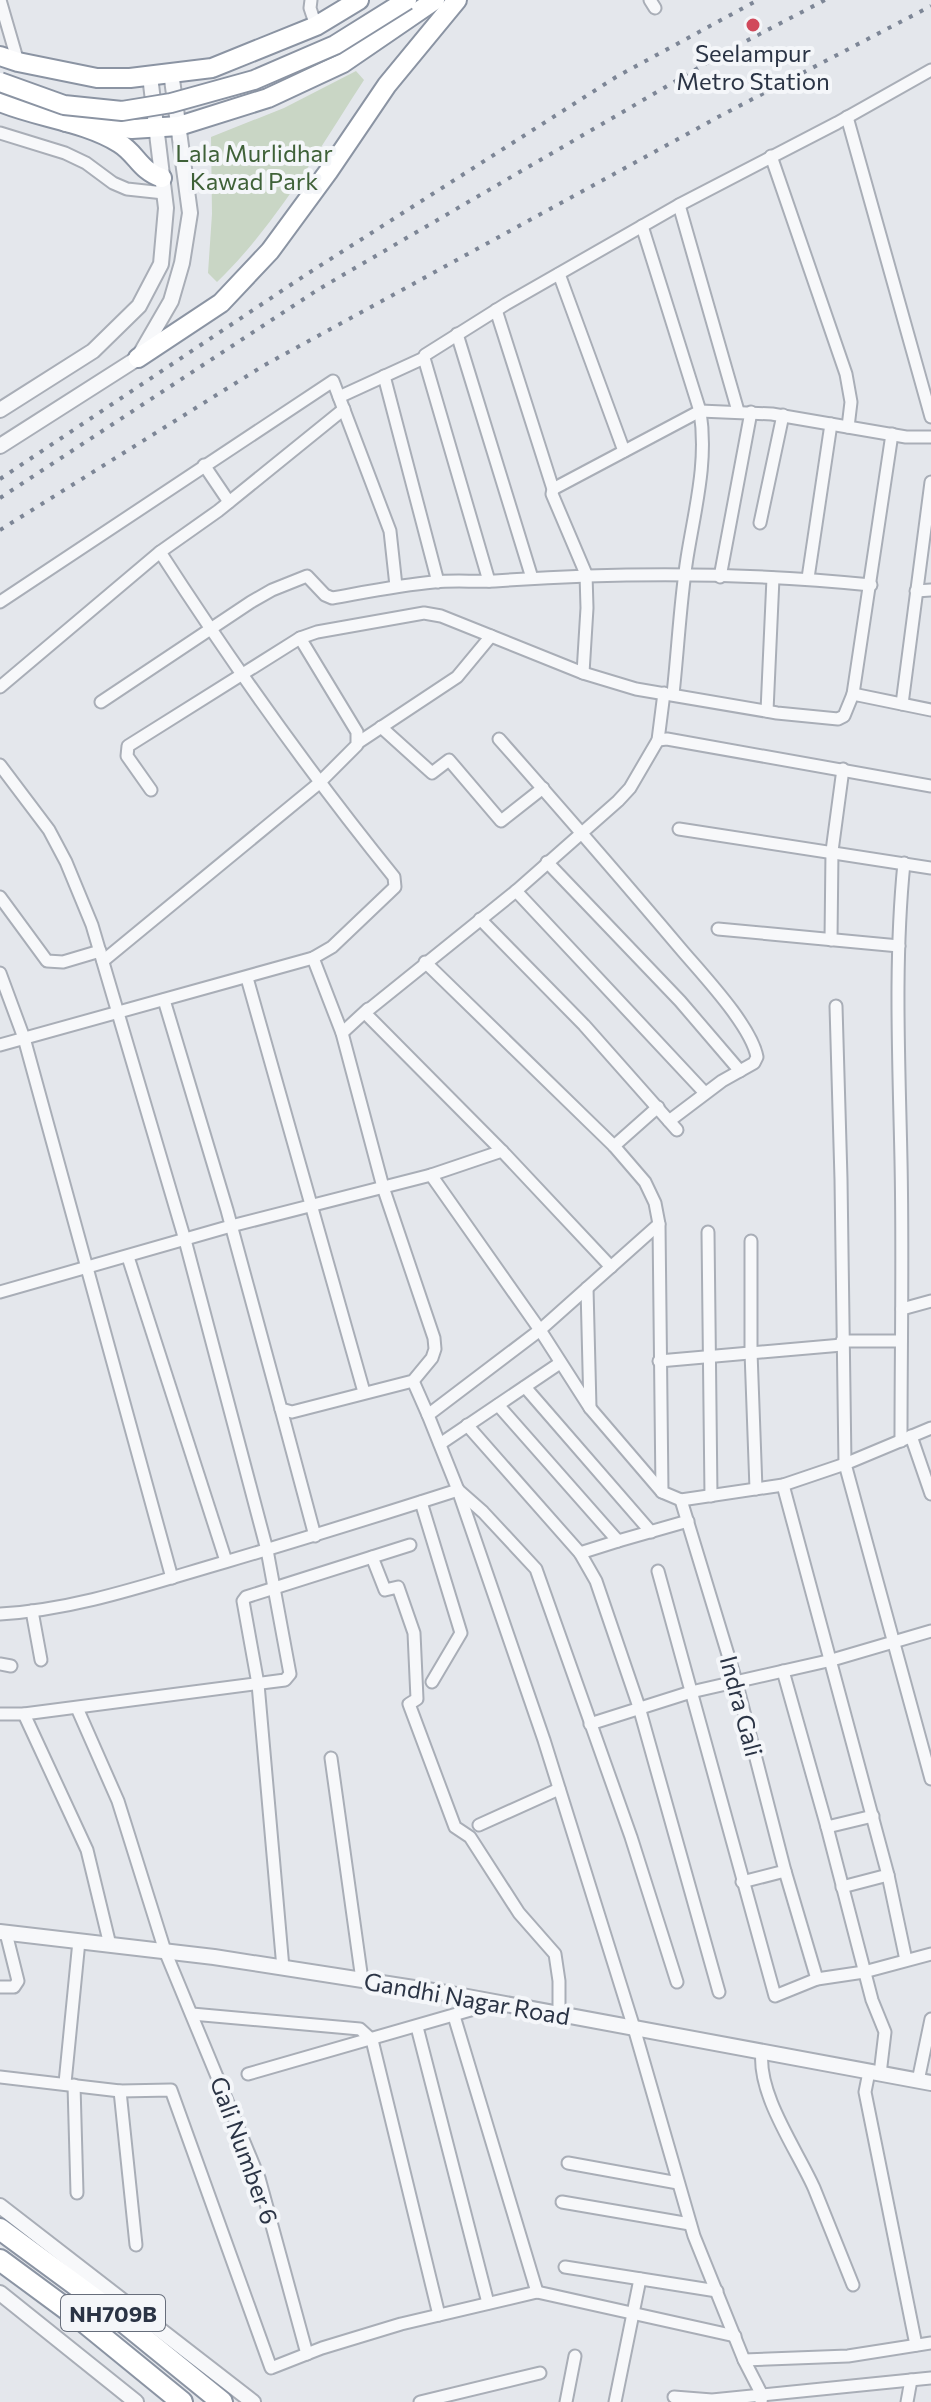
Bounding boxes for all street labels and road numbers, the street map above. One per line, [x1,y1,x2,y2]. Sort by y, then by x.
street label: Indra Gali [715,1652,769,1760]
street label: Gandhi Nagar Road [362,1966,572,2030]
street label: Gali Number 6 [205,2072,285,2228]
road number: NH709B [61,2295,165,2331]

